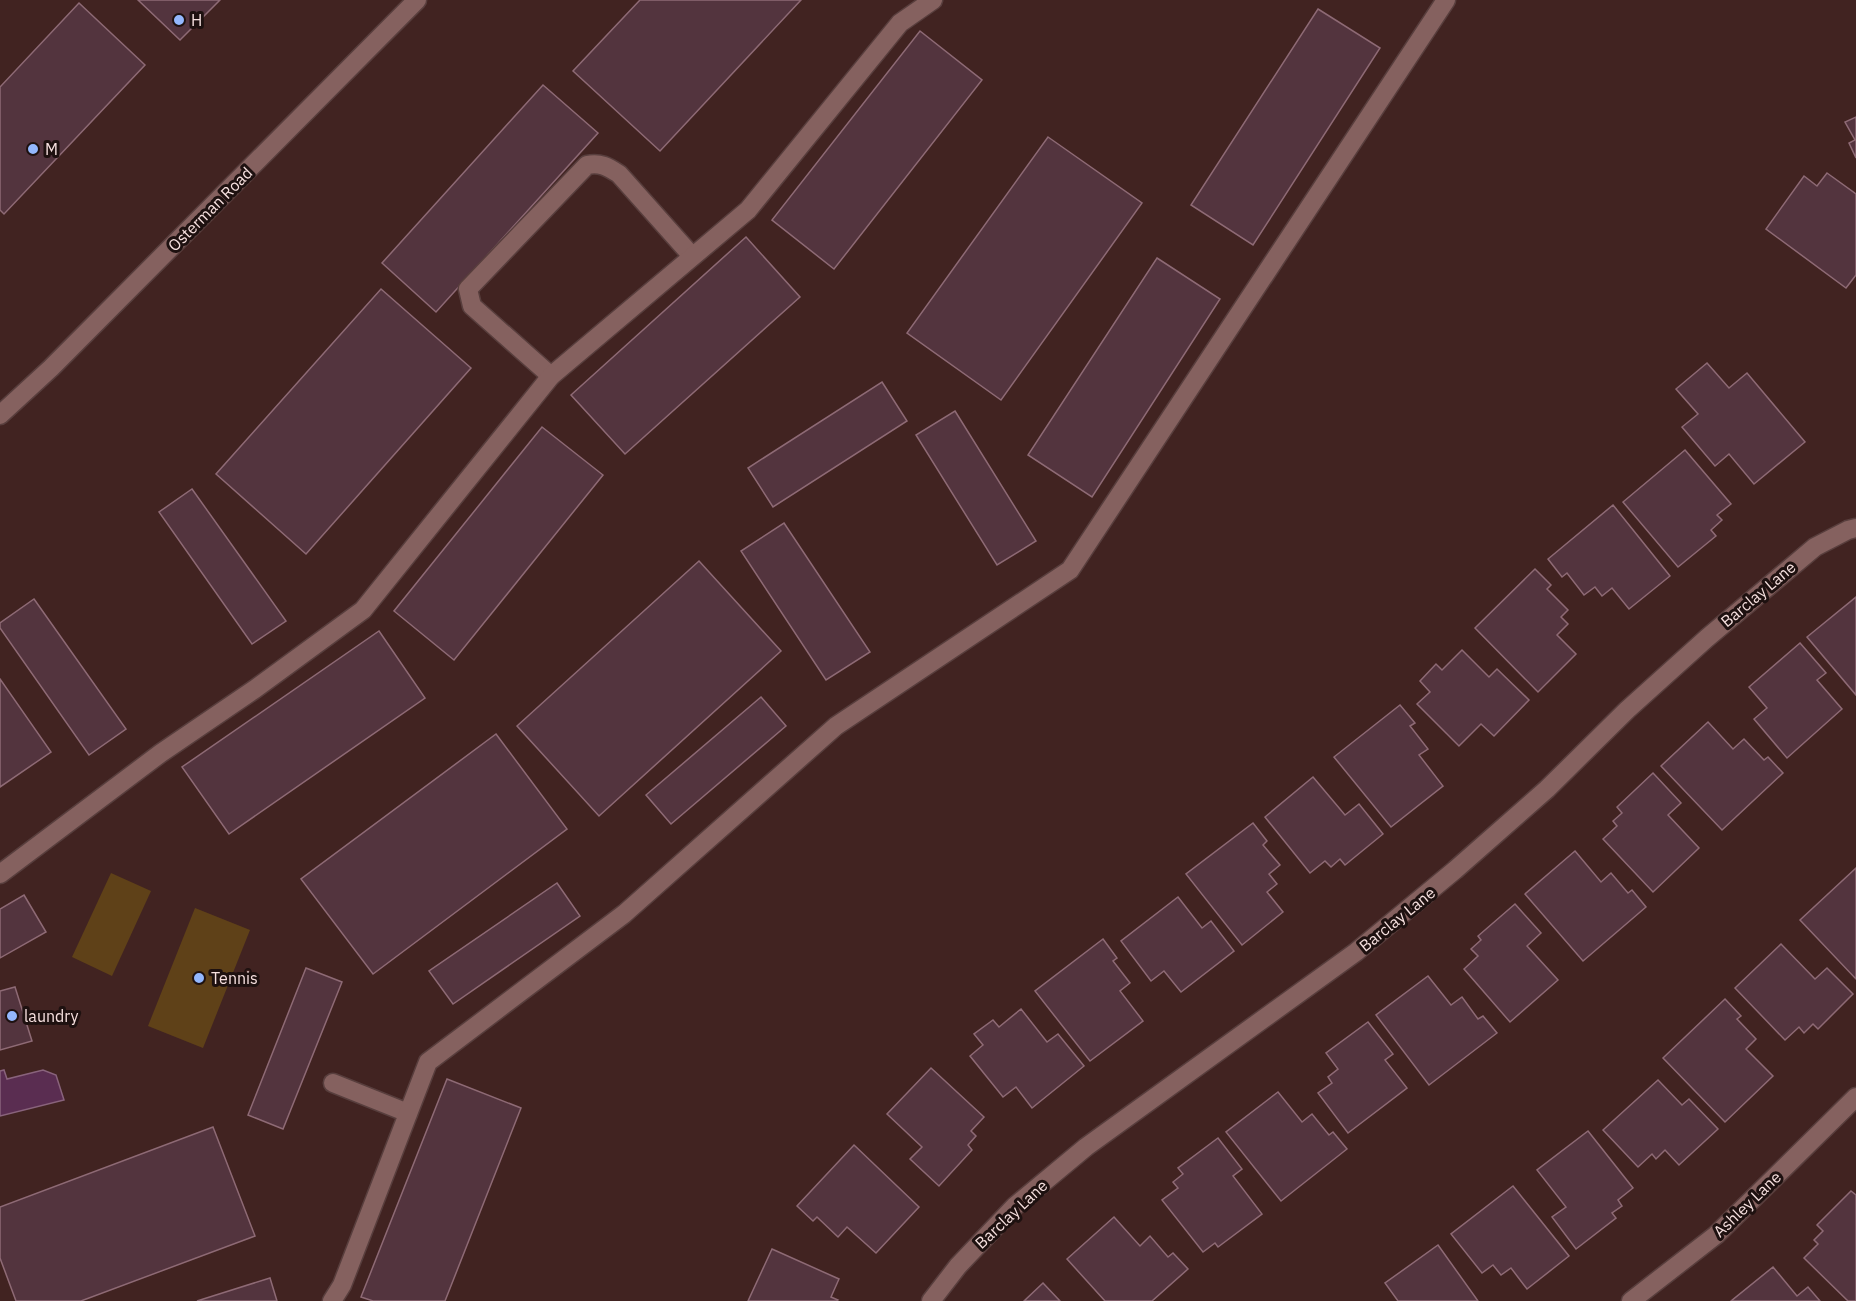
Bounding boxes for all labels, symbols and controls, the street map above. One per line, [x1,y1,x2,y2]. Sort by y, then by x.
place label: H [191,10,202,30]
marker: H [172,13,186,27]
place label: M [45,139,58,159]
marker: M [26,142,40,156]
street label: Osterman Road [164,163,256,255]
street label: Barclay Lane [1716,557,1800,631]
street label: Barclay Lane [1355,882,1439,956]
place label: Tennis [211,968,258,988]
marker: Tennis [192,971,206,985]
place label: laundry [24,1006,78,1026]
marker: laundry [5,1009,19,1023]
street label: Ashley Lane [1709,1167,1785,1241]
street label: Barclay Lane [971,1175,1052,1253]

